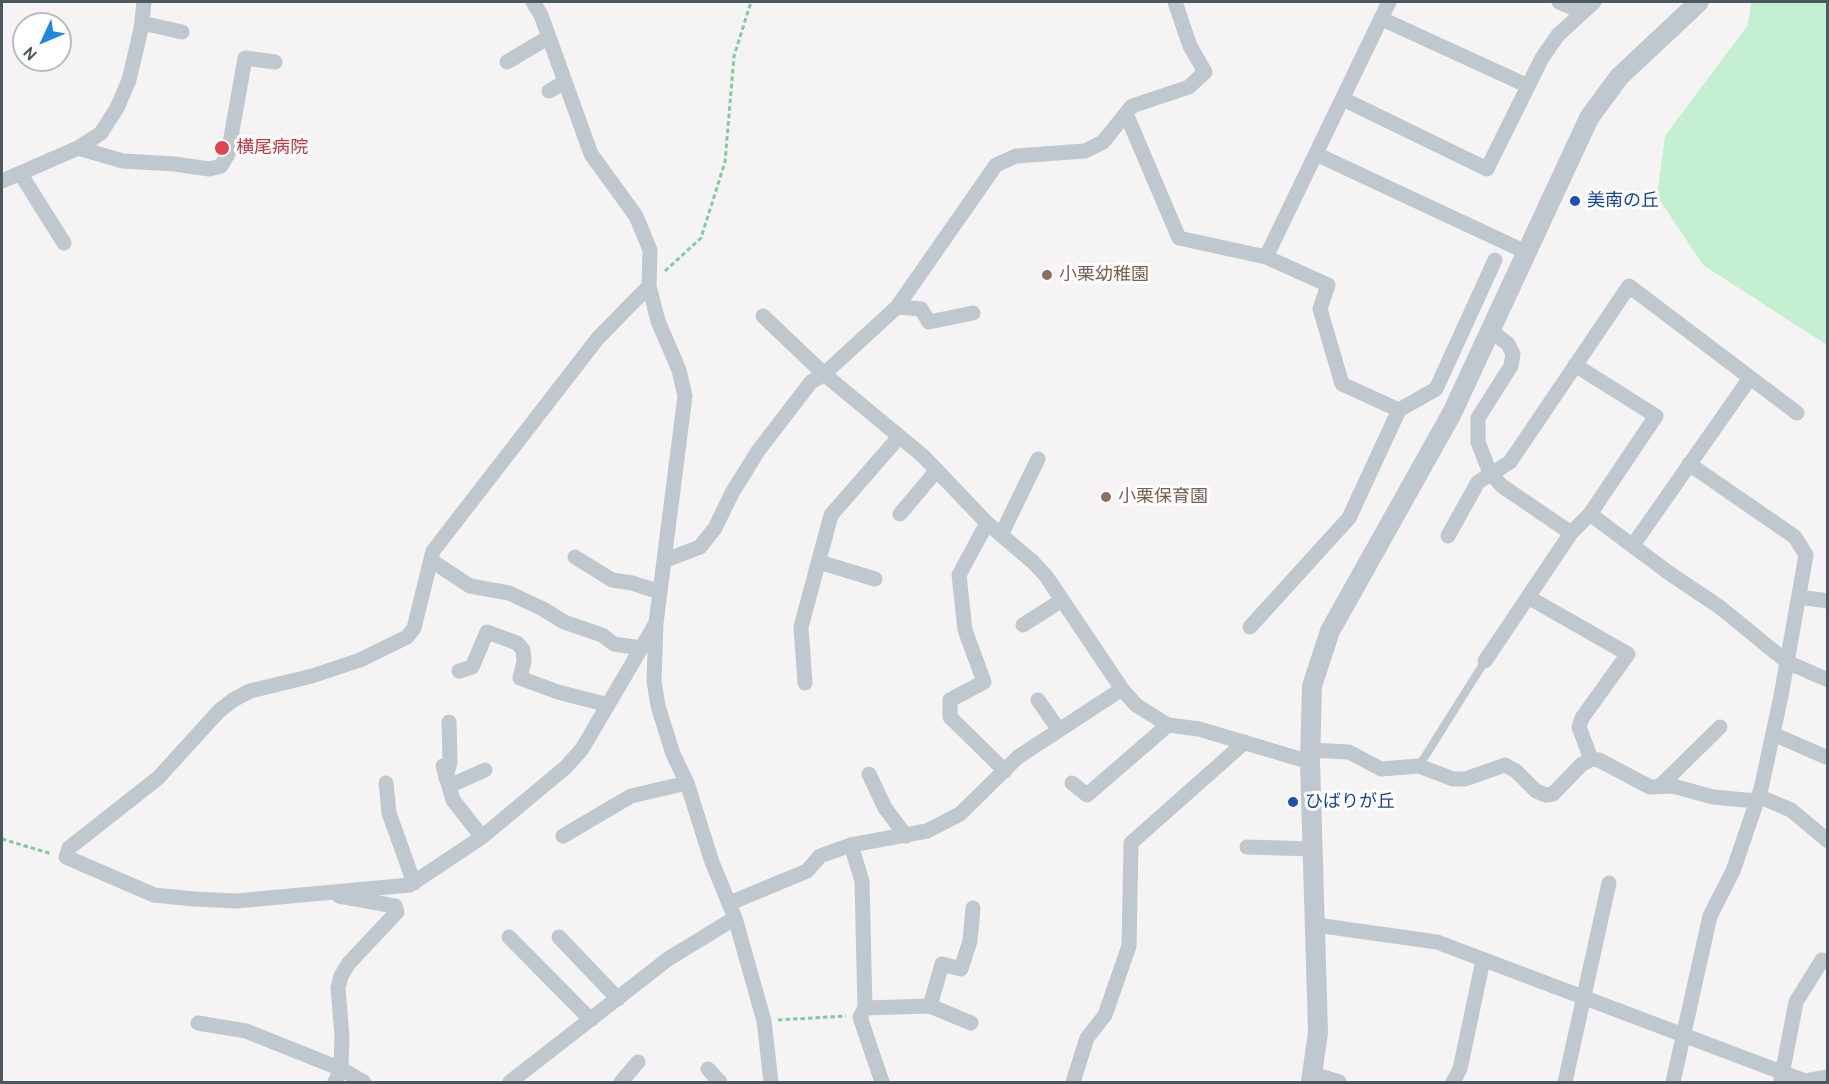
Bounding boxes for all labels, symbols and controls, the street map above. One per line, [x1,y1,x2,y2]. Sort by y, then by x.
north arrow [12,12,72,72]
text: N [19,43,41,64]
place label: 横尾病院 [236,137,308,159]
marker: 横尾病院 [213,139,231,157]
place label: 美南の丘 [1587,190,1659,212]
marker: 美南の丘 [1568,194,1582,208]
place label: 小栗幼稚園 [1059,264,1149,286]
marker: 小栗幼稚園 [1040,268,1054,282]
place label: 小栗保育園 [1118,486,1208,508]
marker: 小栗保育園 [1099,490,1113,504]
place label: ひばりが丘 [1305,791,1395,813]
marker: ひばりが丘 [1286,795,1300,809]

